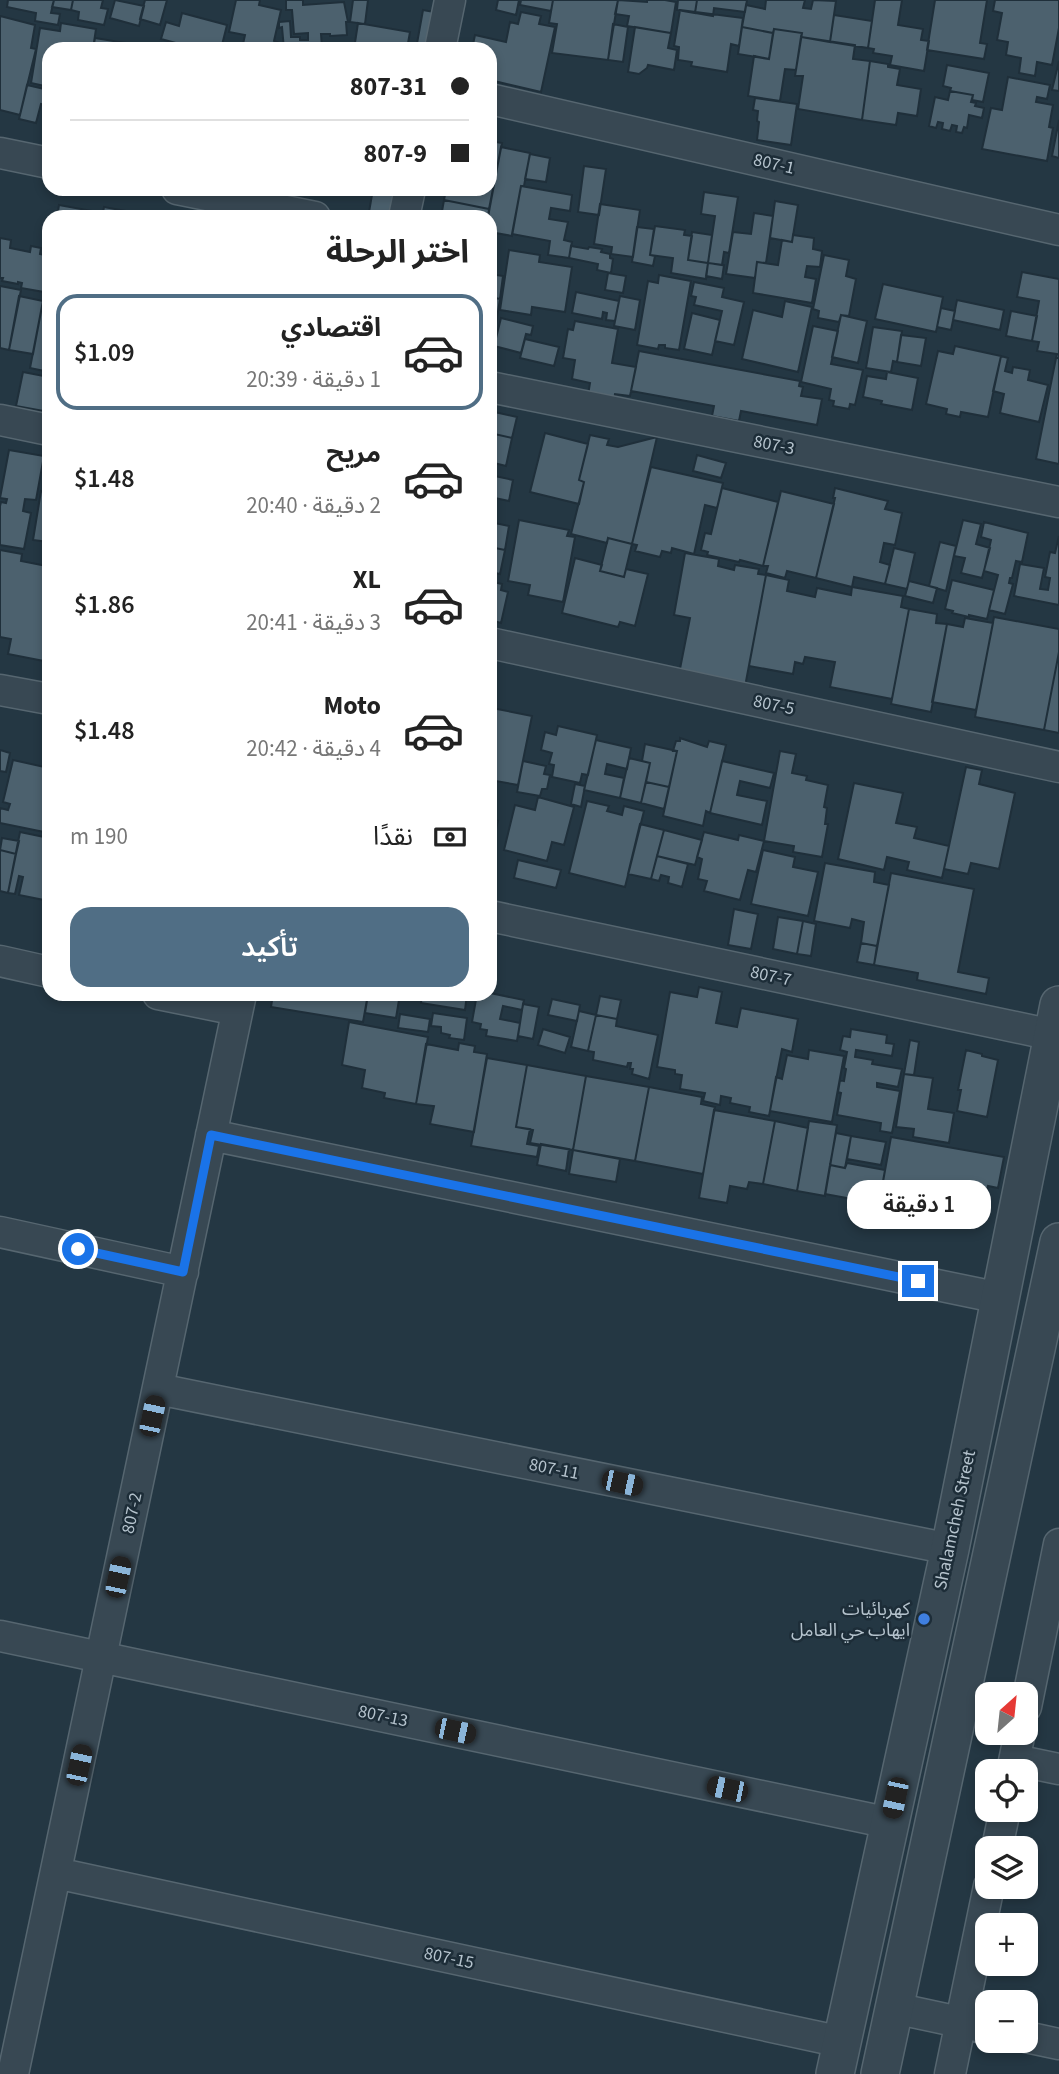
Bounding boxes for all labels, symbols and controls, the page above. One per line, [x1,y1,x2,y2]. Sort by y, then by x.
text: 807-31 [350,68,427,105]
text: 807-9 [363,135,427,172]
street label: 807-1 [751,147,797,181]
text: اختر الرحلة [326,229,469,275]
text: اقتصادي [281,309,381,346]
icon: car [402,321,465,384]
text: $1.09 [74,334,135,371]
text: 1 دقيقة · 20:39 [246,363,381,396]
street label: 807-3 [751,429,797,461]
text: مريح [326,435,381,472]
icon: car [402,447,465,510]
text: $1.48 [74,460,135,497]
text: 2 دقيقة · 20:40 [246,489,381,522]
text: XL [353,561,381,598]
icon: car [402,573,465,636]
text: $1.86 [74,586,135,623]
text: 3 دقيقة · 20:41 [246,606,381,639]
text: Moto [324,687,381,724]
street label: 807-5 [751,688,797,722]
icon: car [402,699,465,762]
text: $1.48 [74,712,135,749]
text: 4 دقيقة · 20:42 [246,732,381,765]
text: نقدًا [373,818,413,855]
icon: cash [431,818,469,856]
text: 190 m [70,820,128,853]
button: تأكيد [70,907,469,987]
street label: 807-7 [748,959,794,993]
callout: 1 دقيقة [846,1180,990,1228]
text: 1 دقيقة [883,1188,955,1221]
route start [62,1233,94,1265]
route end [902,1265,934,1297]
car [138,1393,167,1439]
street label: Shalamcheh Street [928,1448,982,1592]
street label: 807-11 [527,1452,581,1486]
car [600,1468,645,1498]
street label: 807-2 [115,1490,149,1536]
car [104,1554,133,1600]
place label: كهربائيات ايهاب حي العامل [791,1597,911,1643]
marker: كهربائيات ايهاب حي العامل [916,1611,932,1627]
north arrow [975,1682,1038,1745]
map controls [975,1682,1038,2053]
street label: 807-13 [356,1699,410,1733]
car [433,1716,478,1746]
car [65,1742,94,1788]
button: locate [975,1759,1038,1822]
car [705,1774,750,1804]
car [881,1775,910,1821]
button: layers [975,1836,1038,1899]
button: + [975,1913,1038,1976]
street label: 807-15 [422,1941,476,1975]
button: − [975,1990,1038,2053]

